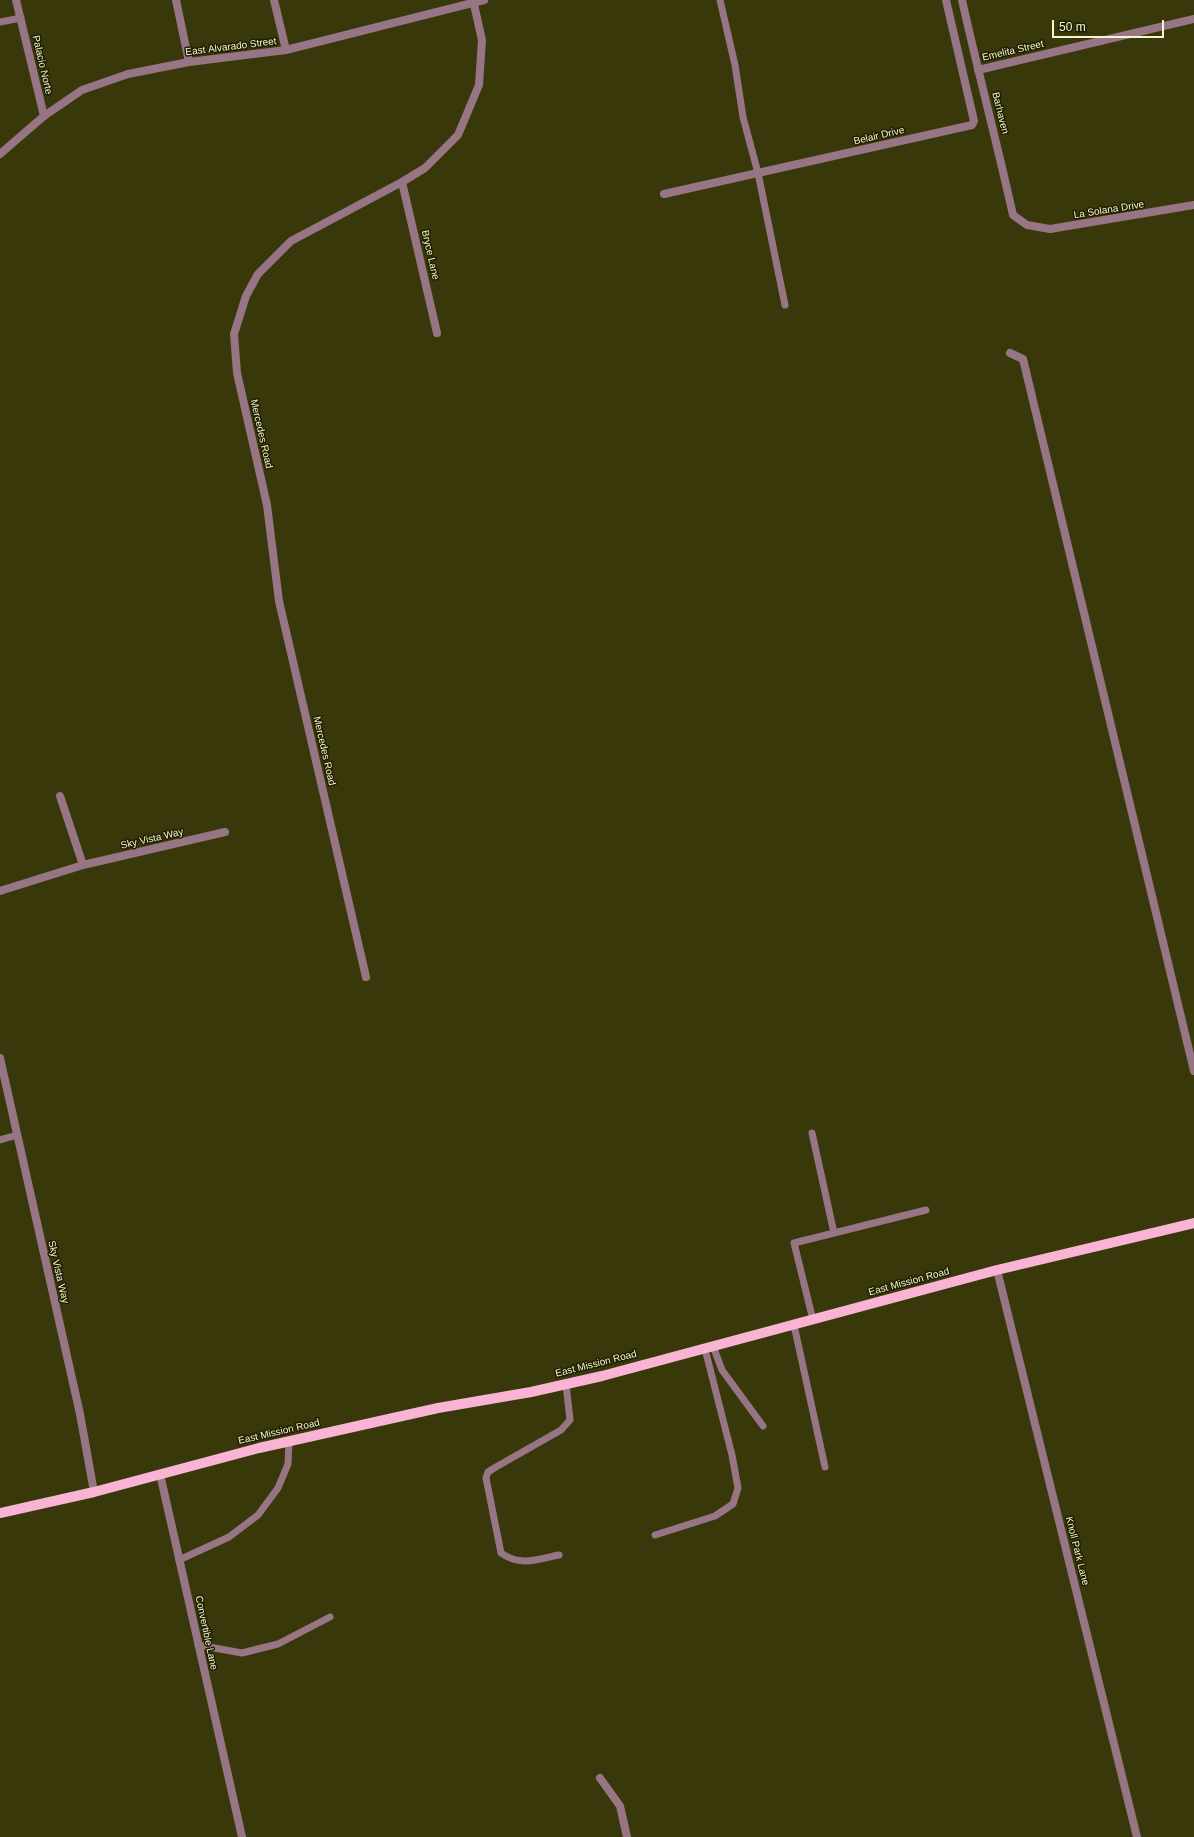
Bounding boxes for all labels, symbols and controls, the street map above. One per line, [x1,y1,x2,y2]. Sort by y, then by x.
scale bar [1054,12,1166,38]
text: 50 m [1059,20,1086,34]
street label: Palacio Norte [29,34,55,96]
street label: East Alvarado Street [185,35,277,59]
street label: Emelita Street [981,38,1045,64]
street label: Barhaven [989,91,1011,135]
street label: Belair Drive [852,124,906,148]
street label: La Solana Drive [1073,199,1145,221]
street label: Bryce Lane [418,229,442,281]
street label: Mercedes Road [247,398,275,470]
street label: Mercedes Road [310,715,338,787]
street label: Sky Vista Way [120,826,184,852]
street label: Sky Vista Way [45,1240,71,1304]
street label: East Mission Road [867,1265,951,1299]
street label: East Mission Road [554,1348,638,1380]
street label: East Mission Road [237,1417,321,1447]
street label: Knoll Park Lane [1063,1515,1091,1587]
street label: Convertible Lane [192,1595,220,1671]

